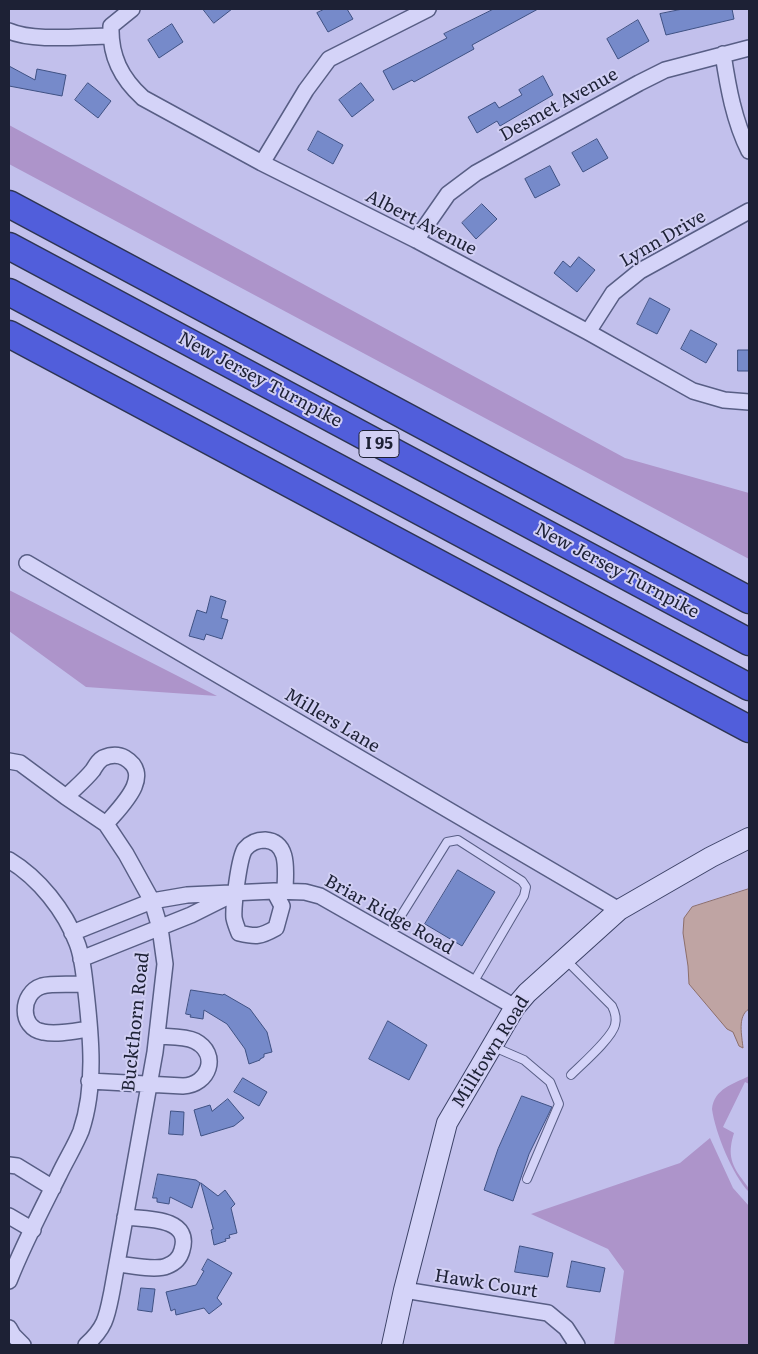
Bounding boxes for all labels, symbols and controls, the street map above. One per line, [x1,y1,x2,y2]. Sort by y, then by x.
street label: Desmet Avenue [496,64,622,146]
street label: Albert Avenue [362,186,480,260]
street label: Lynn Drive [616,206,710,272]
street label: New Jersey Turnpike [174,328,346,432]
road number: I 95 [359,430,399,458]
street label: New Jersey Turnpike [531,519,703,623]
street label: Millers Lane [280,684,384,758]
street label: Briar Ridge Road [321,871,457,959]
street label: Buckthorn Road [118,951,154,1093]
street label: Milltown Road [448,992,534,1112]
street label: Hawk Court [433,1265,539,1303]

